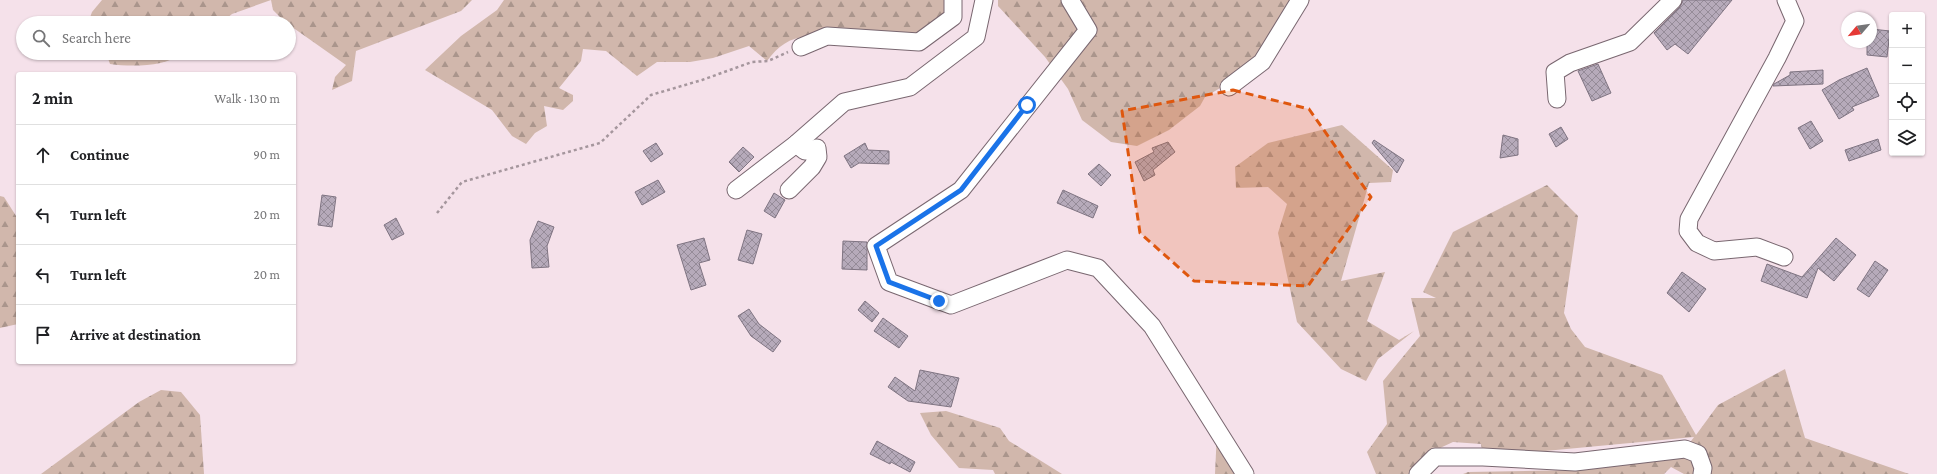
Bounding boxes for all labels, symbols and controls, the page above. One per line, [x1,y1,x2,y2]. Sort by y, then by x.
north arrow [1841,12,1877,48]
map controls [1889,12,1925,156]
button: + [1889,12,1925,48]
search box [16,16,296,60]
icon: search [30,27,52,49]
text: Search here [62,30,131,46]
button: − [1889,48,1925,84]
button: locate [1889,84,1925,120]
text: 2 min [32,89,73,108]
text: Walk · 130 m [214,91,280,106]
route start [1018,96,1036,114]
button: layers [1889,120,1925,156]
icon: ahead [32,144,54,166]
text: Continue [70,147,129,163]
text: 90 m [253,147,280,162]
icon: left [32,204,54,226]
text: Turn left [70,207,126,223]
text: 20 m [254,207,280,222]
icon: left [32,264,54,286]
text: Turn left [70,267,126,283]
text: 20 m [254,267,280,282]
route end [930,292,948,310]
icon: arrive [32,324,54,346]
text: Arrive at destination [70,327,201,343]

